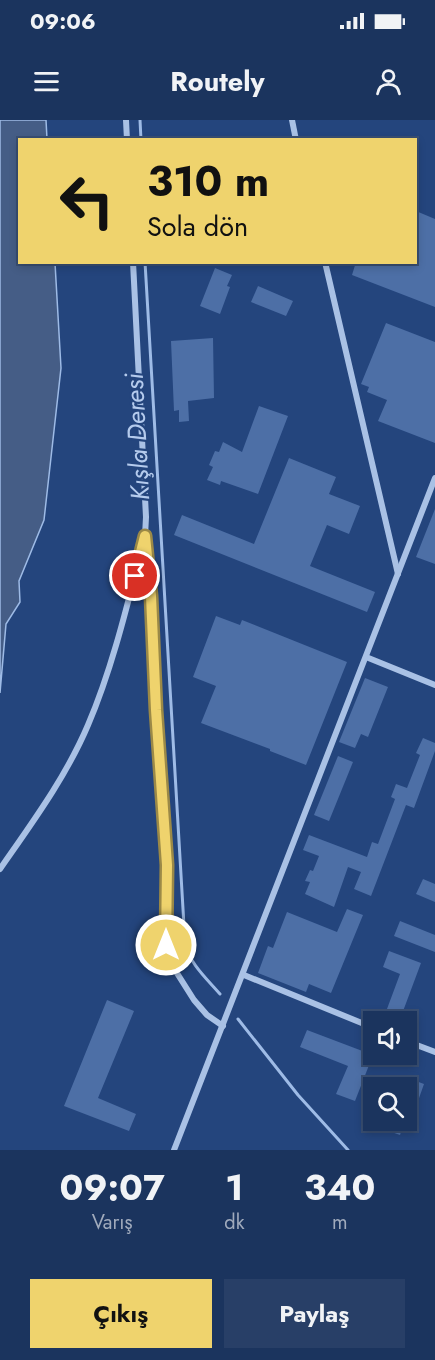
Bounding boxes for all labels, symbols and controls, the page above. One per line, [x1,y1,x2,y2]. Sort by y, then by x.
text: 09:06 [30,5,96,37]
text: Routely [170,62,265,101]
icon: menu [30,65,63,98]
icon: person [372,65,405,98]
text: 310 m [147,151,269,212]
icon: left [48,162,126,240]
text: Sola dön [147,207,248,246]
water label: Kışla Deresi [115,372,159,501]
pin [109,550,160,601]
icon: arrive [118,559,151,592]
position arrow [134,913,198,977]
map controls [363,1011,417,1131]
button: sound [363,1011,417,1065]
button: search [363,1077,417,1131]
text: 09:07 [60,1161,165,1213]
text: 1 [225,1161,244,1213]
text: 340 [304,1161,375,1213]
text: Varış [92,1208,133,1237]
text: dk [224,1208,244,1237]
text: m [332,1208,348,1237]
button: Çıkış [30,1279,212,1348]
button: Paylaş [224,1279,405,1348]

